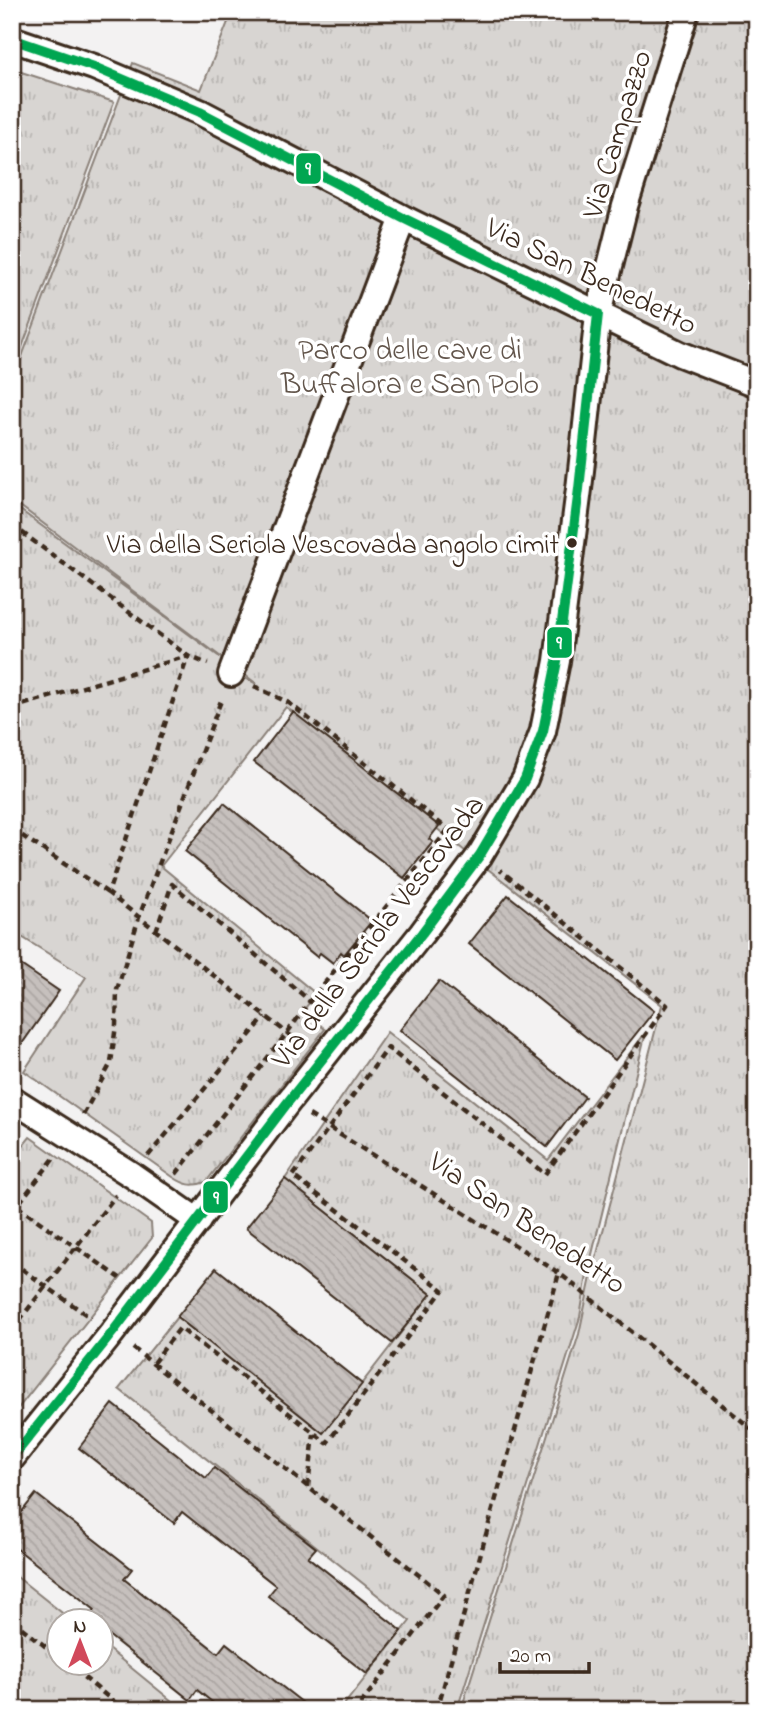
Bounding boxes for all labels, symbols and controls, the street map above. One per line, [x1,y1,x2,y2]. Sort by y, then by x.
street label: Via Campazzo [572,45,665,225]
line badge: 9 [295,152,322,185]
text: 9 [304,157,311,184]
street label: Via San Benedetto [477,207,704,348]
park label: Parco delle cave di Buffalora e San Polo [280,330,539,408]
place label: Via della Seriola Vescovada angolo cimit [106,526,559,567]
marker: Via della Seriola Vescovada angolo cimit [565,536,579,550]
line badge: 9 [546,626,573,659]
text: 9 [555,631,562,658]
street label: Via della Seriola Vescovada [261,787,497,1079]
street label: Via San Benedetto [418,1141,634,1307]
line badge: 9 [202,1180,229,1214]
text: 9 [212,1186,219,1213]
north arrow [46,1606,116,1676]
text: N [74,1614,87,1641]
scale bar [500,1631,589,1675]
text: 20 m [510,1642,551,1672]

